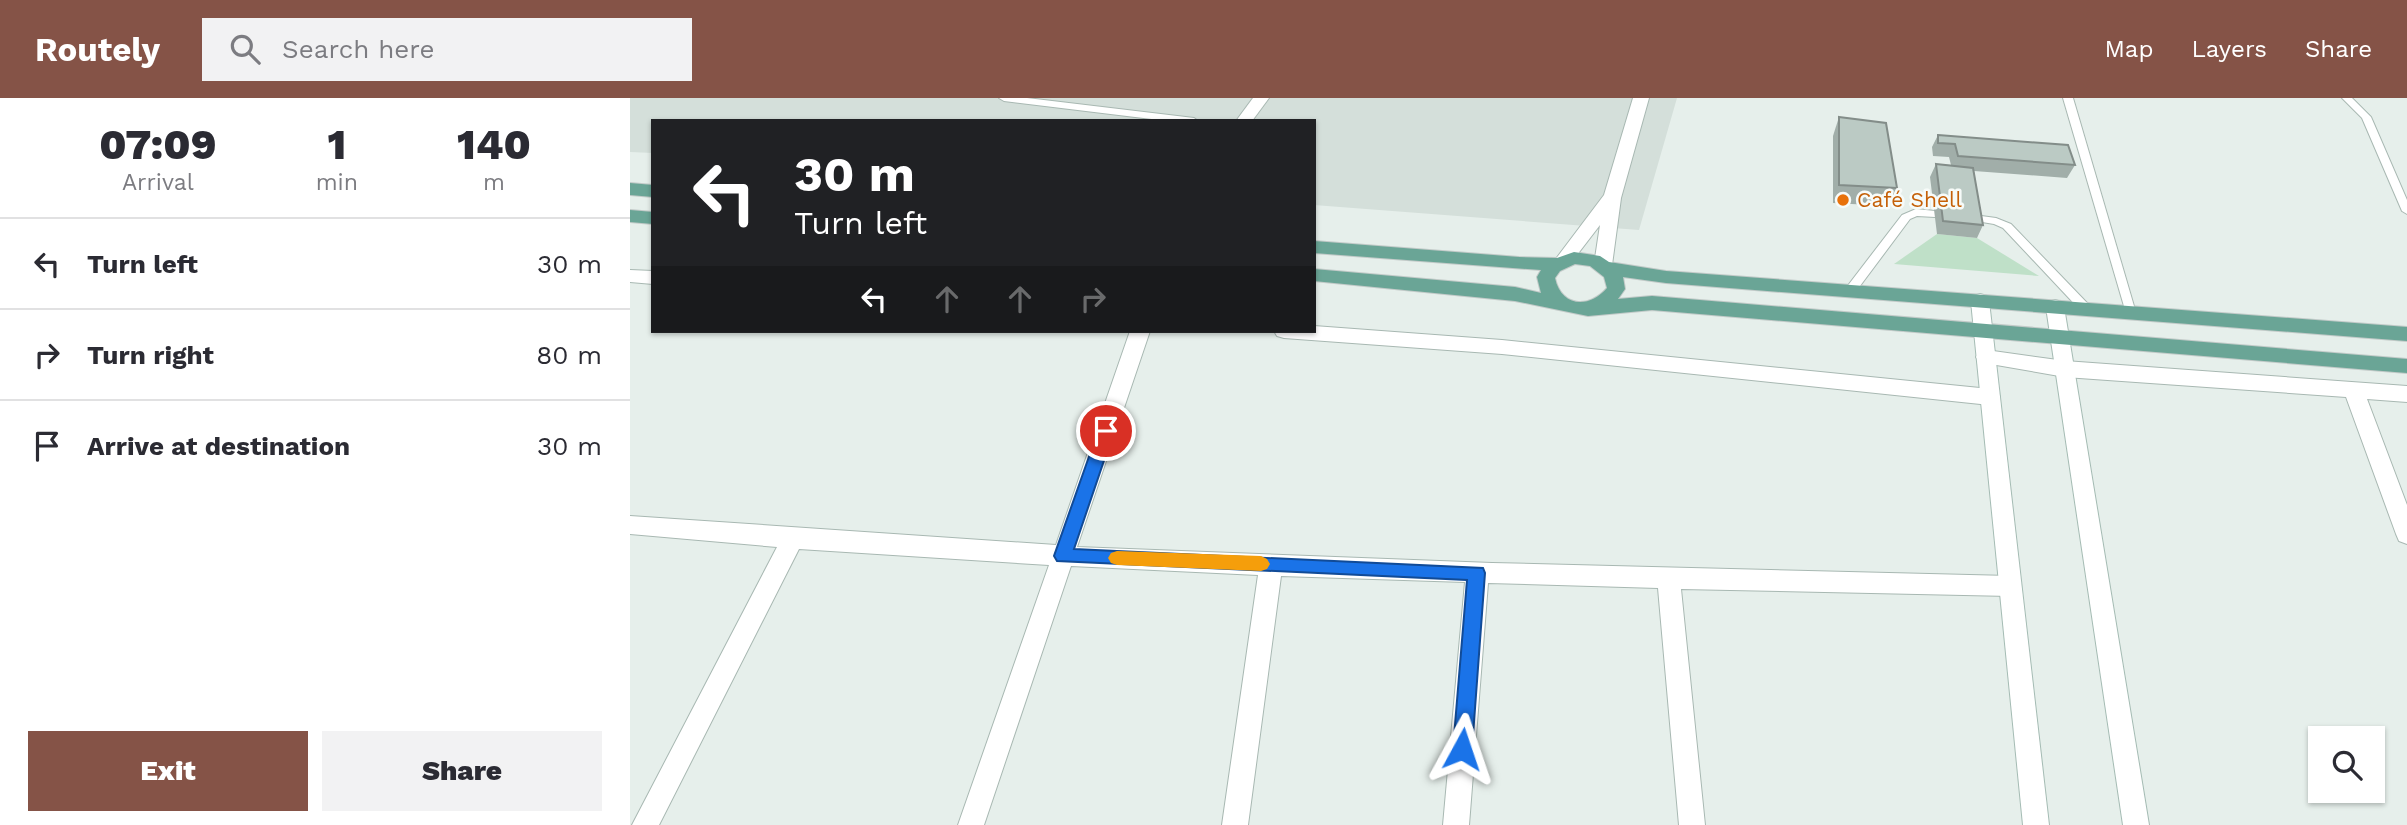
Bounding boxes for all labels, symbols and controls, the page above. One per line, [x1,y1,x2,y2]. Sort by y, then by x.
search box [202,18,692,81]
text: Routely [35,30,160,69]
icon: search [226,30,264,68]
text: Search here [282,34,434,64]
text: Map [2105,35,2153,63]
text: Layers [2191,35,2267,63]
text: Share [2305,35,2372,63]
text: 07:09 [99,120,217,169]
text: 1 [327,120,346,169]
text: 140 [457,120,531,169]
text: 30 m [794,145,915,203]
icon: left [679,147,770,238]
text: Arrival [122,169,194,196]
text: min [316,169,358,196]
text: m [483,169,505,196]
place label: Café Shell [1857,187,1962,212]
marker: Café Shell [1835,192,1851,208]
text: Turn left [794,204,927,242]
icon: left [28,245,66,283]
text: Turn left [87,249,198,279]
text: 30 m [537,249,602,279]
icon: left [855,280,893,318]
icon: ahead [928,280,966,318]
icon: ahead [1001,280,1039,318]
icon: right [1074,280,1112,318]
icon: right [28,336,66,374]
text: Turn right [87,340,214,370]
text: 80 m [536,340,602,370]
pin [1076,401,1136,461]
icon: arrive [1087,412,1125,450]
icon: arrive [28,427,66,465]
text: Arrive at destination [87,431,350,461]
text: 30 m [537,431,602,461]
position arrow [1425,712,1499,786]
map controls [2308,726,2385,803]
button: search [2308,726,2385,803]
button: Exit [28,731,308,811]
button: Share [322,731,602,811]

